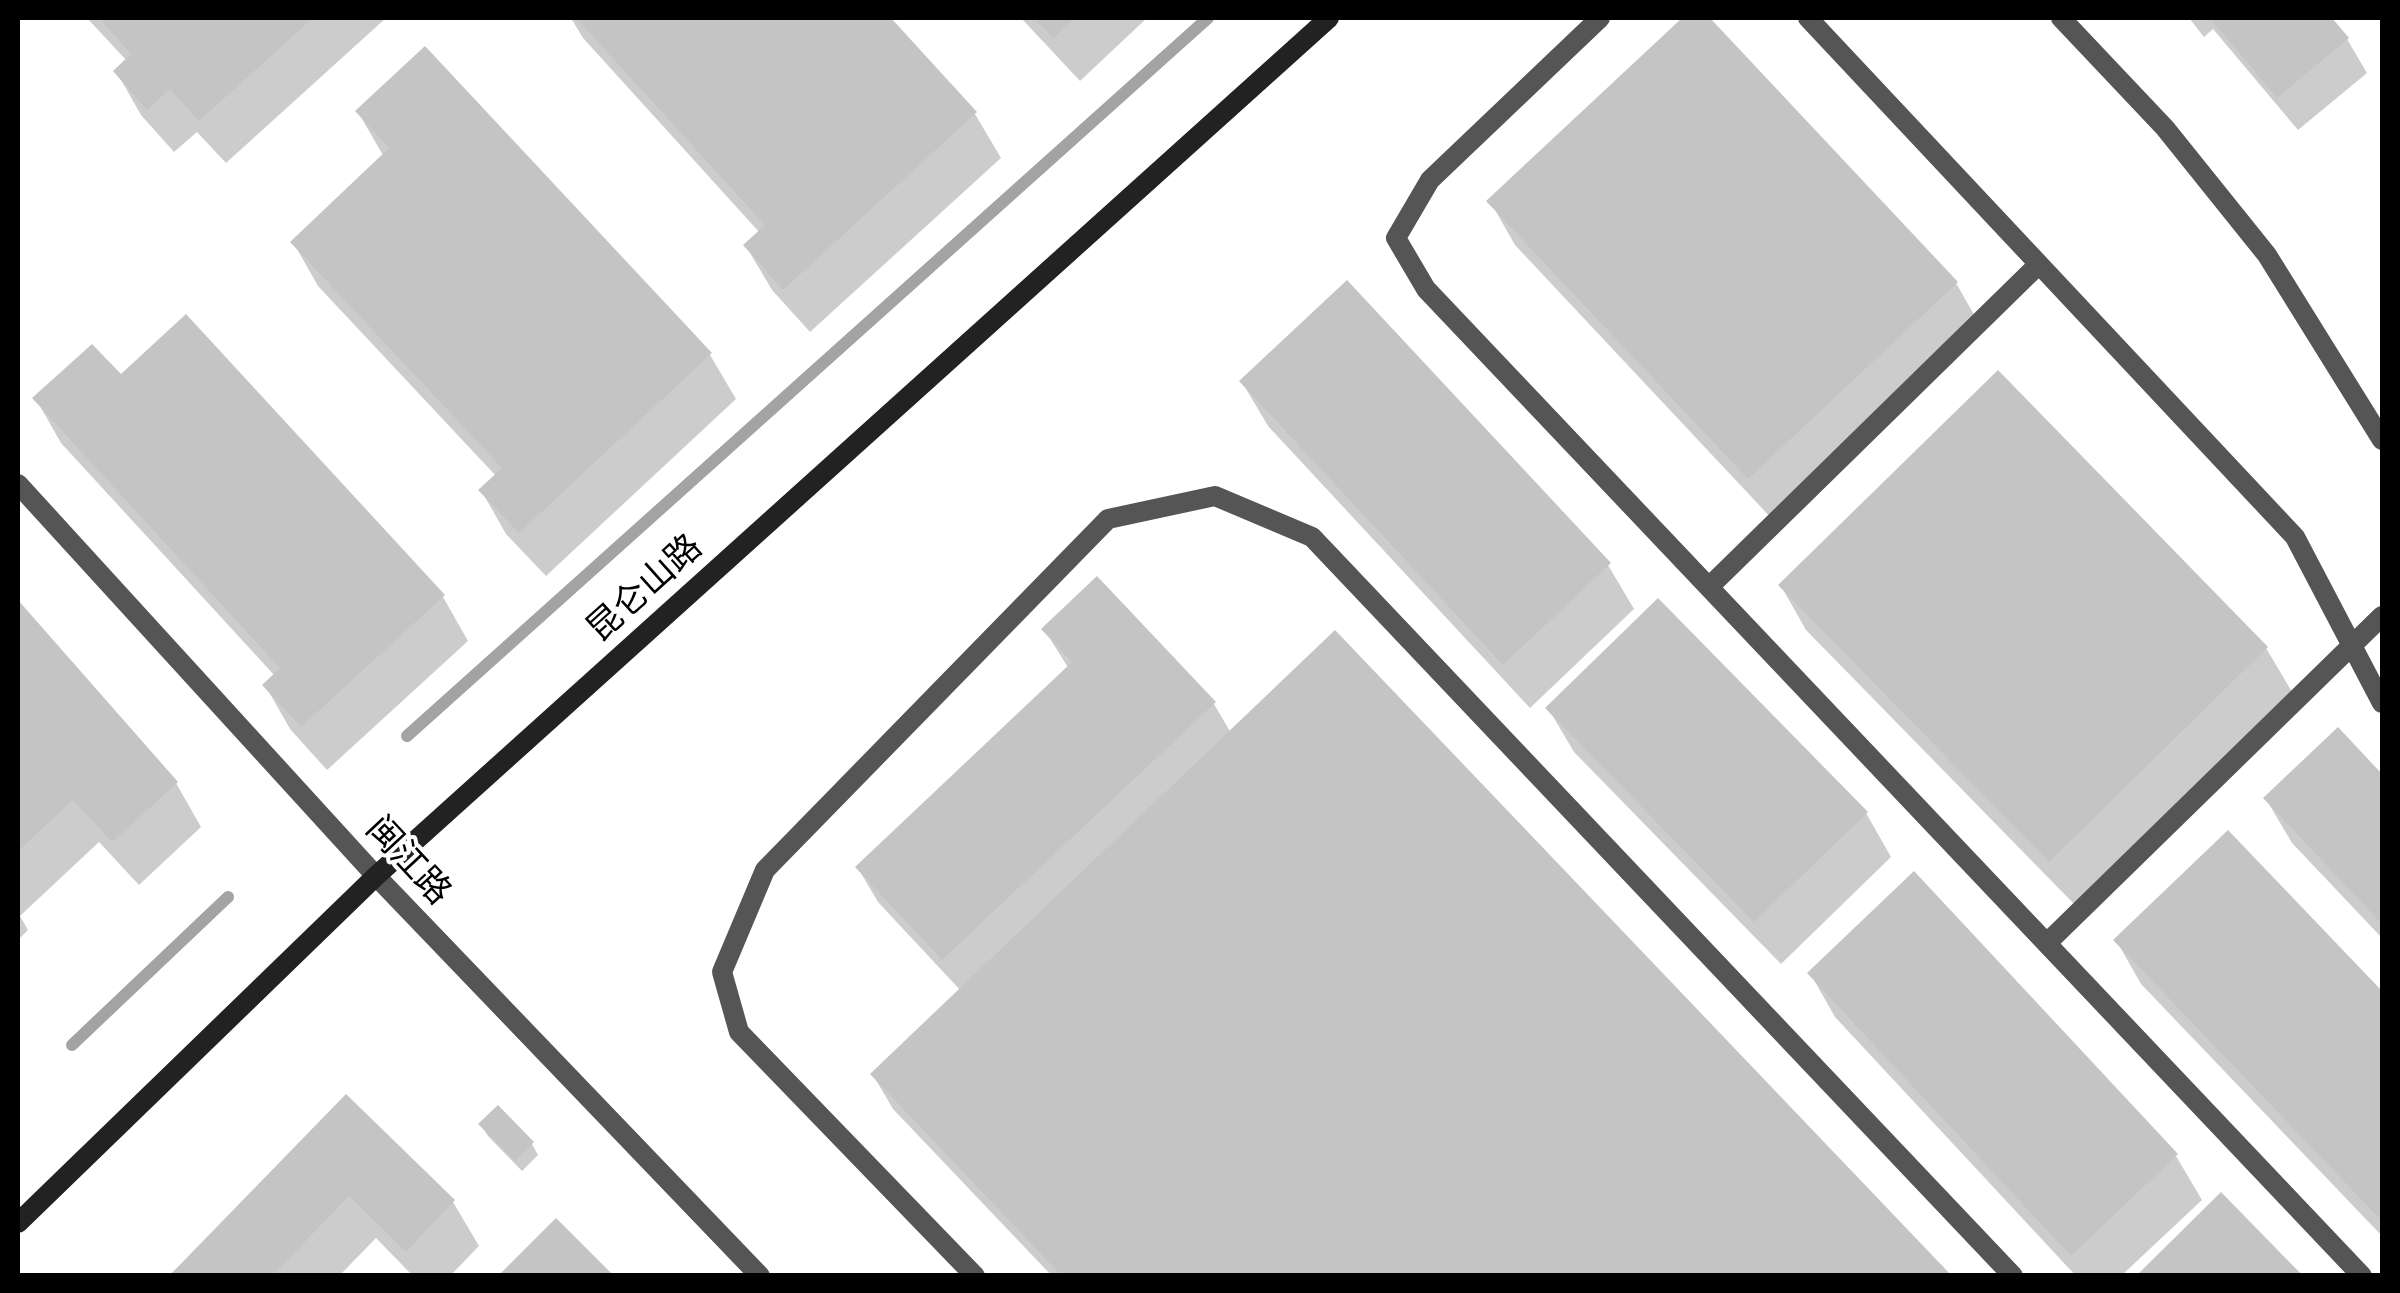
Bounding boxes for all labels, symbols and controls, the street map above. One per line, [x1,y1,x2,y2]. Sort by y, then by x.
street label: 昆仑山路 [580,528,712,652]
street label: 闽江路 [356,809,458,915]

